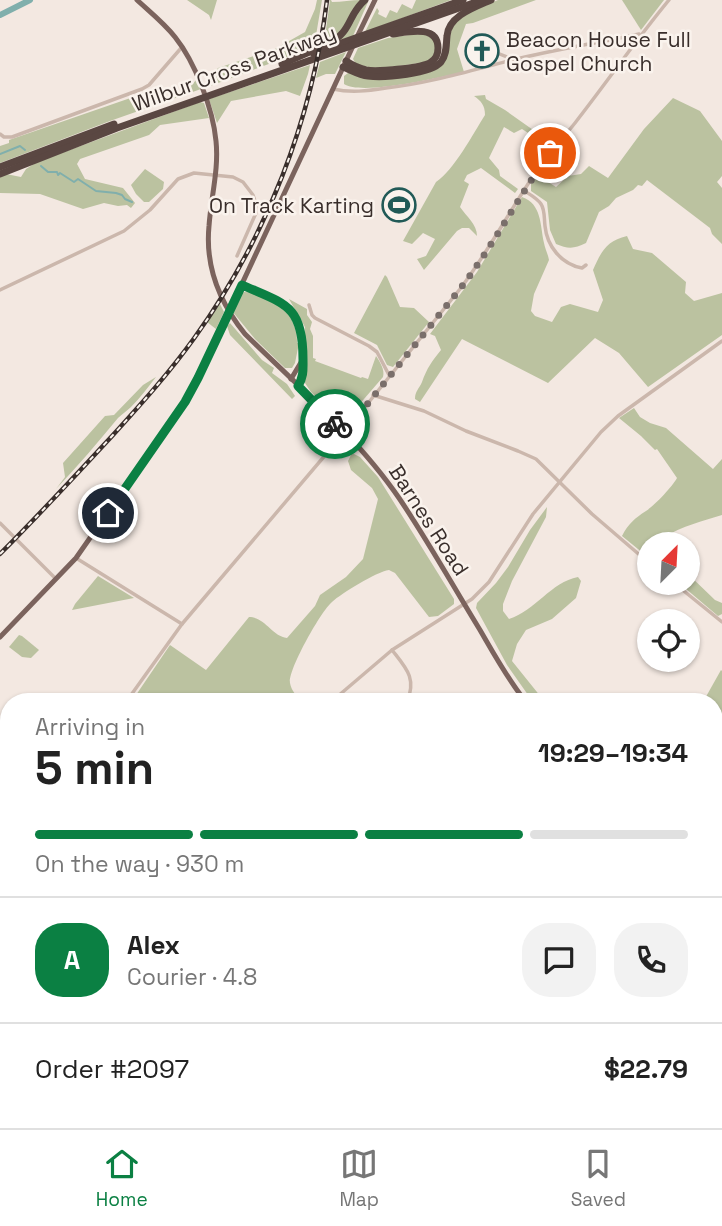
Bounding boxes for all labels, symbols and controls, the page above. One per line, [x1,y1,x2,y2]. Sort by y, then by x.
street label: Wilbur Cross Parkway [128,19,340,117]
place label: Beacon House Full Gospel Church [506,26,691,77]
church icon: Beacon House Full Gospel Church [463,32,501,70]
pin [520,123,580,183]
icon: bag [531,134,569,172]
sports icon: On Track Karting [380,186,418,224]
place label: On Track Karting [209,192,374,219]
courier [300,389,370,459]
icon: bike [316,405,354,443]
street label: Barnes Road [383,459,475,581]
pin [78,483,138,543]
icon: home [89,494,127,532]
north arrow [637,532,700,595]
map controls [637,532,700,672]
button: locate [637,609,700,672]
text: Arriving in [35,712,145,742]
text: 19:29–19:34 [538,736,688,770]
text: 5 min [35,739,154,797]
text: On the way · 930 m [35,849,244,879]
button: chat [522,923,596,997]
button: phone [614,923,688,997]
text: Alex [127,928,180,962]
text: A [64,943,80,977]
text: Courier · 4.8 [127,962,257,992]
text: Order #2097 [35,1052,189,1086]
text: $22.79 [604,1052,688,1086]
tab: Home [96,1145,148,1212]
tab: Map [339,1145,379,1212]
tab: Saved [571,1145,626,1212]

